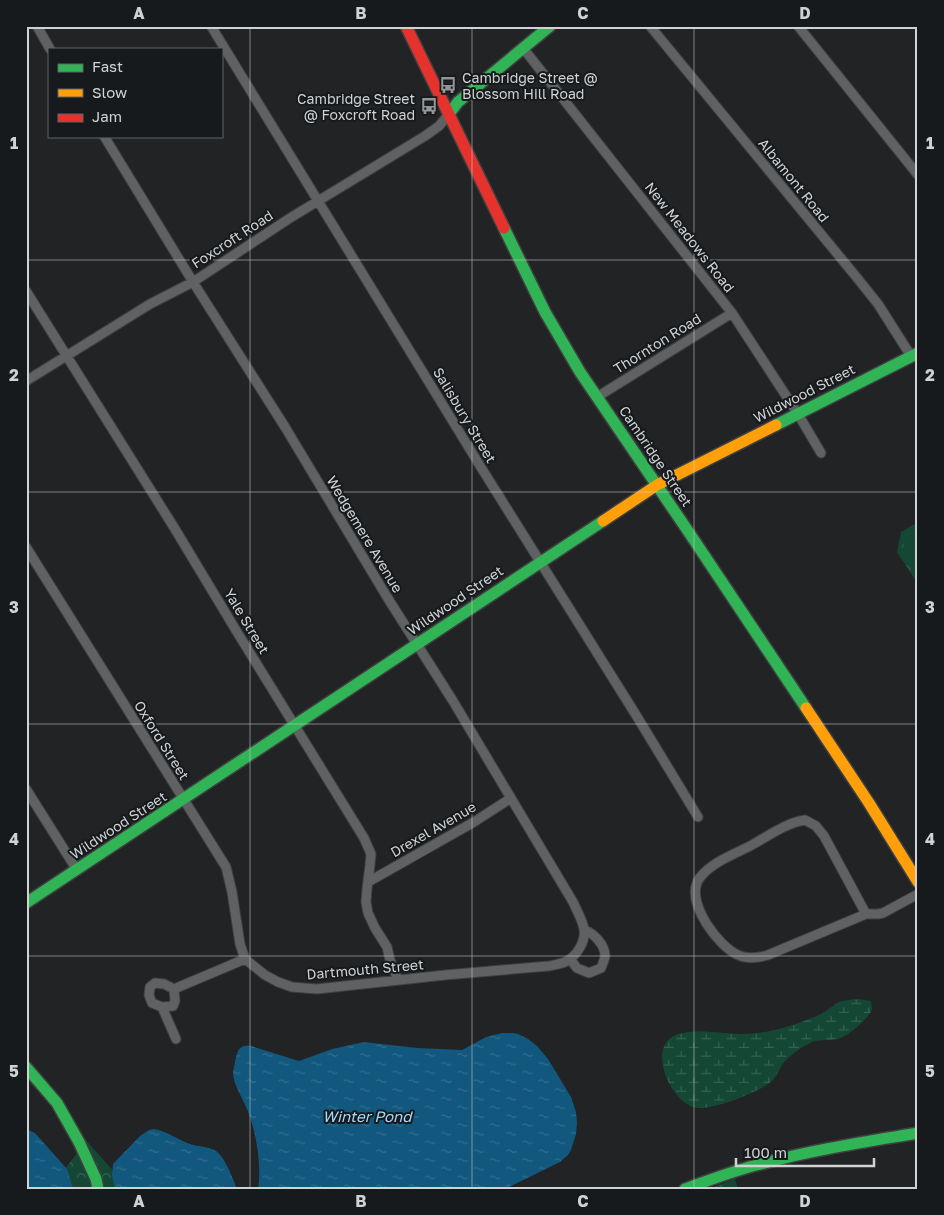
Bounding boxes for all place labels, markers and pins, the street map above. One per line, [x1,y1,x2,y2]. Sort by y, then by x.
place label: Cambridge Street @ Blossom Hill Road [462,69,598,102]
bus stop icon: Cambridge Street @ Blossom Hill Road [438,75,458,95]
place label: Cambridge Street @ Foxcroft Road [297,90,415,123]
bus stop icon: Cambridge Street @ Foxcroft Road [419,96,439,116]

